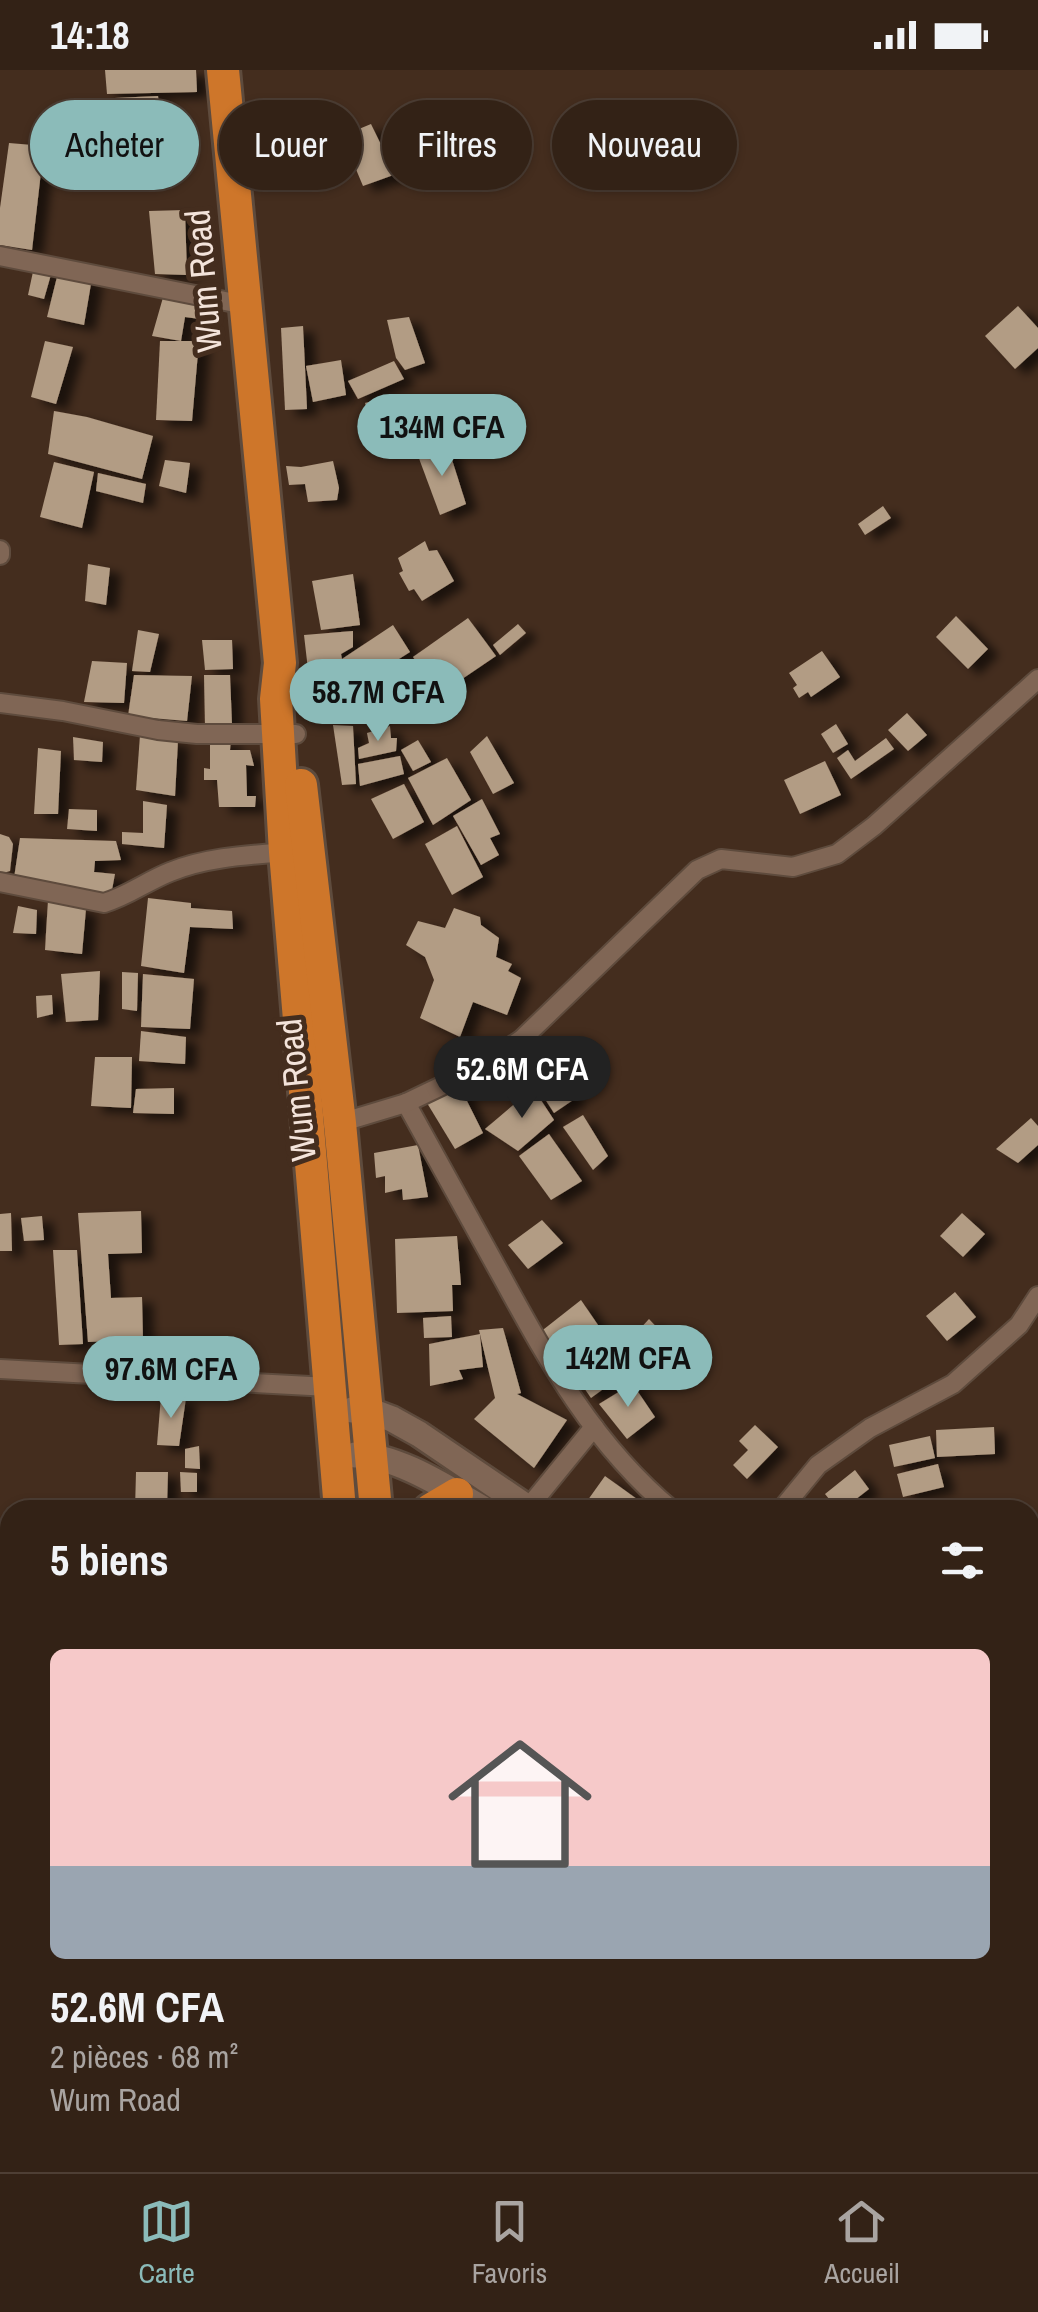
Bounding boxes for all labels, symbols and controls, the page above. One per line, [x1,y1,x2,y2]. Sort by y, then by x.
text: 14:18 [50,10,130,61]
chip: Acheter [30,100,199,190]
chip: Louer [219,100,362,190]
chip: Filtres [382,100,532,190]
chip: Nouveau [552,100,737,190]
street label: Wum Road [173,208,233,354]
pin: 134M CFA [339,394,545,479]
text: 134M CFA [379,405,505,448]
pin: 58.7M CFA [264,659,492,744]
text: 58.7M CFA [312,670,444,713]
street label: Wum Road [265,1016,327,1164]
pin: 52.6M CFA [408,1036,636,1121]
text: 52.6M CFA [456,1047,588,1090]
pin: 142M CFA [525,1325,731,1410]
pin: 97.6M CFA [57,1336,285,1421]
text: 142M CFA [565,1336,691,1379]
text: 97.6M CFA [105,1347,237,1390]
text: 5 biens [50,1532,169,1588]
icon: filters [935,1533,990,1588]
icon: home [430,1714,610,1894]
text: 52.6M CFA [50,1979,224,2035]
text: 2 pièces · 68 m² [50,2035,238,2078]
text: Wum Road [50,2078,181,2121]
tab: Carte [139,2194,195,2292]
tab: Favoris [472,2194,547,2292]
tab: Accueil [824,2194,899,2292]

